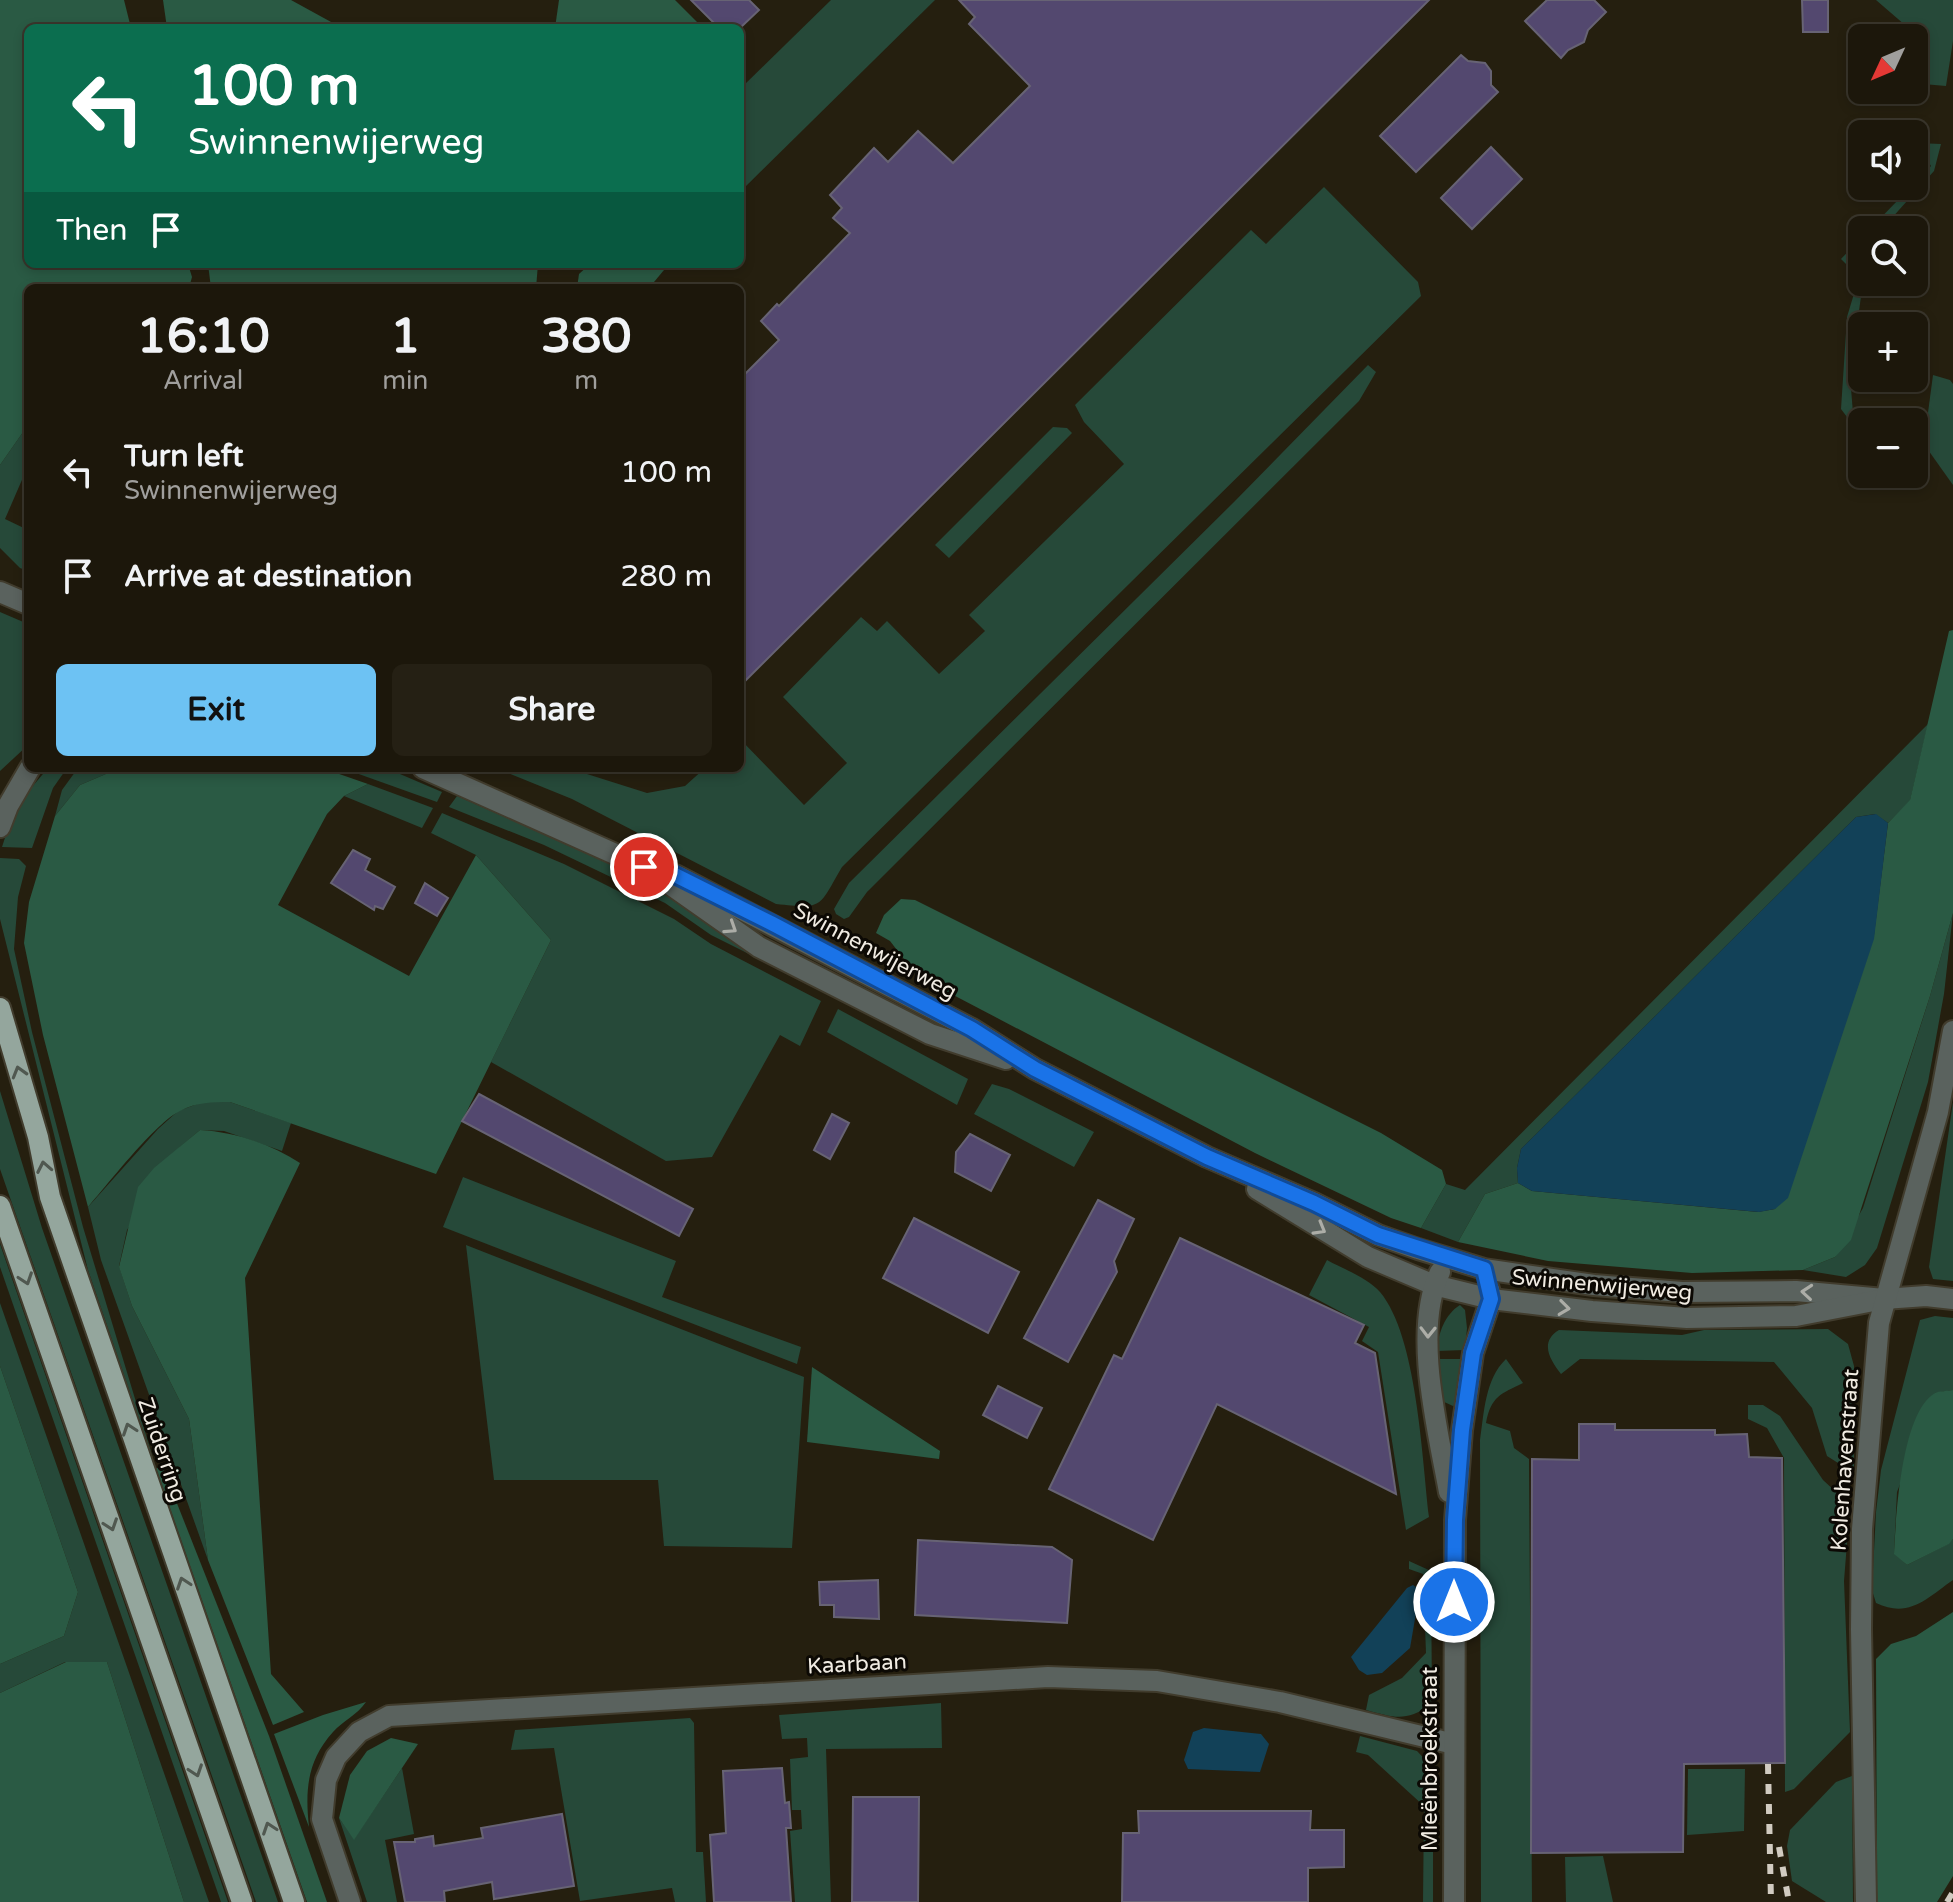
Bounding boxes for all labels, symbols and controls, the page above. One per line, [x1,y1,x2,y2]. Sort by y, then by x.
north arrow [1848,24,1928,104]
map controls [1848,24,1928,488]
text: 100 m [188,53,359,120]
icon: left [56,56,160,160]
button: sound [1848,120,1928,200]
text: Swinnenwijerweg [188,121,484,164]
icon: arrive [144,208,188,252]
text: Then [56,212,128,249]
button: search [1848,216,1928,296]
text: 16:10 [137,308,270,366]
text: 1 [390,308,420,366]
text: 380 [541,308,631,366]
button: + [1848,312,1928,392]
text: Arrival [163,365,243,396]
text: min [382,365,428,396]
text: m [574,365,598,396]
button: − [1848,408,1928,488]
text: Turn left [124,438,243,475]
icon: left [56,450,100,494]
text: 100 m [620,454,712,491]
text: Swinnenwijerweg [124,475,338,506]
icon: arrive [56,554,100,598]
text: Arrive at destination [124,558,412,595]
text: 280 m [620,558,712,595]
button: Exit [56,664,376,756]
button: Share [392,664,712,756]
pin [610,833,678,901]
icon: arrive [622,845,666,889]
street label: Swinnenwijerweg [789,897,961,1005]
one-way arrow [722,919,736,934]
one-way arrow [12,1066,28,1080]
one-way arrow [36,1161,53,1174]
one-way arrow [1311,1219,1326,1235]
street label: Swinnenwijerweg [1511,1264,1693,1306]
one-way arrow [16,1272,32,1286]
one-way arrow [1800,1284,1813,1301]
one-way arrow [1558,1299,1571,1316]
one-way arrow [1419,1326,1437,1339]
street label: Kolenhavenstraat [1826,1368,1864,1552]
street label: Zuiderring [132,1394,192,1506]
one-way arrow [123,1423,139,1437]
one-way arrow [101,1517,117,1531]
position arrow [1412,1560,1496,1644]
one-way arrow [176,1577,192,1591]
street label: Kaarbaan [806,1648,908,1680]
street label: Mieënbroekstraat [1417,1667,1443,1851]
one-way arrow [187,1763,203,1777]
one-way arrow [262,1822,278,1836]

